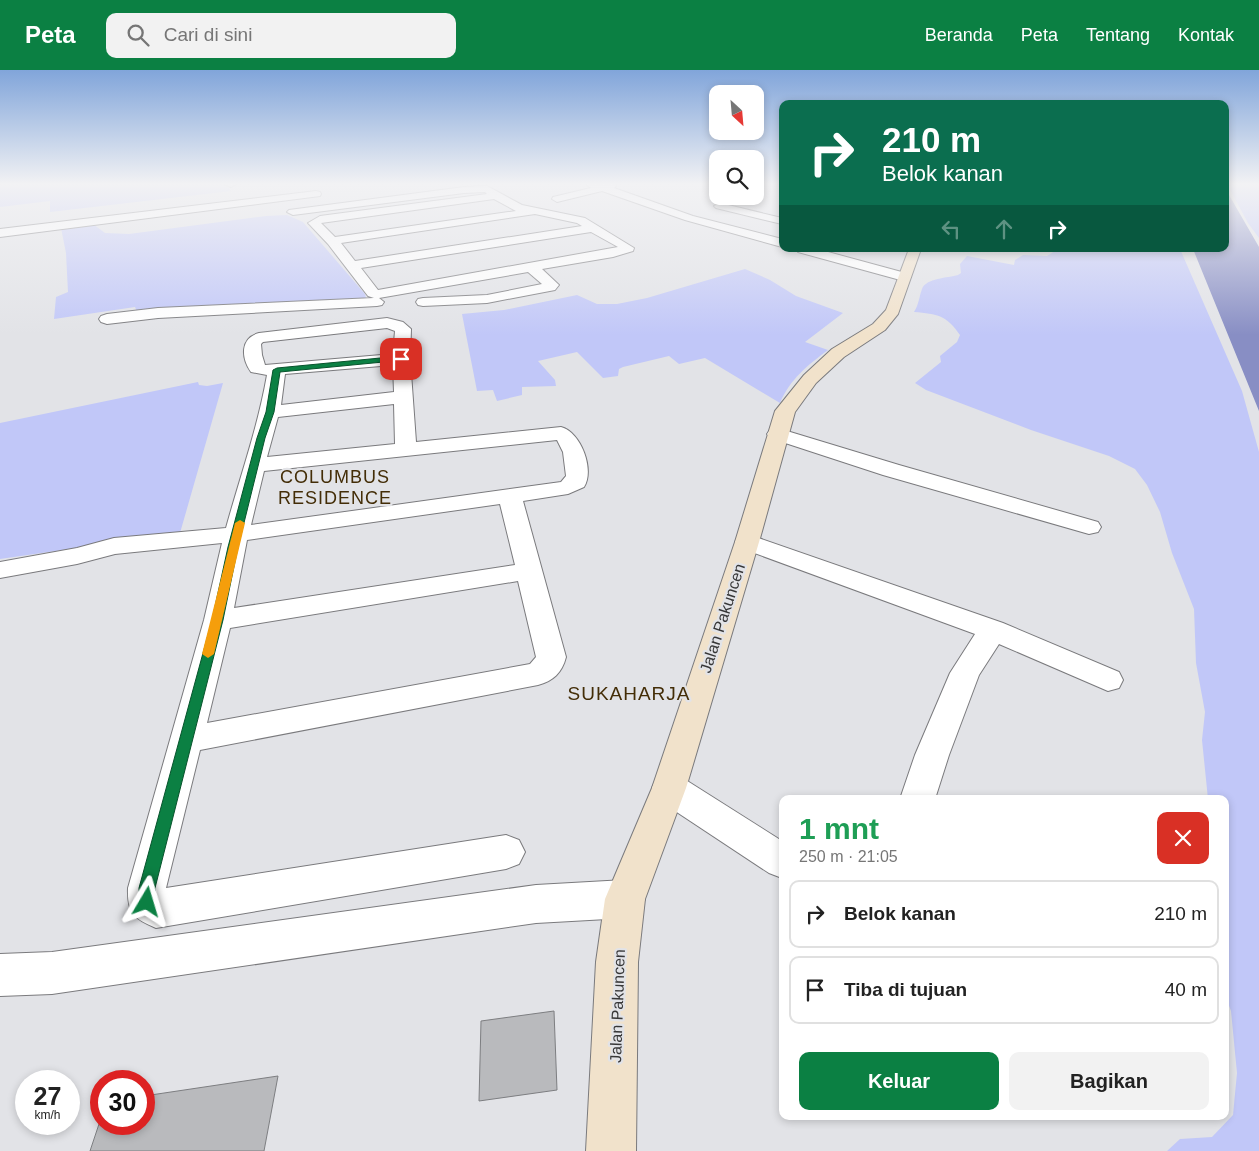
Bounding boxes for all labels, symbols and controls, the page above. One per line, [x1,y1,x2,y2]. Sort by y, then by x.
search box [106,13,456,58]
text: Peta [25,21,76,48]
icon: search [124,21,152,49]
text: Cari di sini [164,24,252,45]
text: Beranda [925,25,993,45]
text: Peta [1021,25,1058,45]
text: Tentang [1086,25,1150,45]
text: Kontak [1178,25,1234,45]
north arrow [709,85,764,140]
map controls [709,85,764,205]
icon: right [799,120,864,185]
text: 210 m [882,120,981,159]
button: search [709,150,764,205]
text: Belok kanan [882,161,1003,186]
icon: left [937,215,965,243]
icon: ahead [990,215,1018,243]
icon: right [1043,215,1071,243]
pin [380,338,422,380]
icon: arrive [387,345,415,373]
district label: COLUMBUS RESIDENCE [278,467,392,508]
street label: Jalan Pakuncen [697,561,748,675]
district label: SUKAHARJA [567,683,691,704]
text: 1 mnt [799,812,879,845]
button: close [1157,812,1209,864]
text: 250 m · 21:05 [799,848,898,865]
position arrow [120,875,172,927]
icon: right [801,900,829,928]
text: Belok kanan [844,903,956,924]
text: 210 m [1154,903,1207,924]
street label: Jalan Pakuncen [607,949,628,1063]
icon: arrive [801,976,829,1004]
text: Tiba di tujuan [844,979,967,1000]
text: 40 m [1165,979,1207,1000]
button: Keluar [799,1052,999,1110]
button: Bagikan [1009,1052,1209,1110]
speed limit sign: 30 [90,1070,155,1135]
text: 27 [34,1082,61,1110]
text: km/h [34,1108,61,1122]

